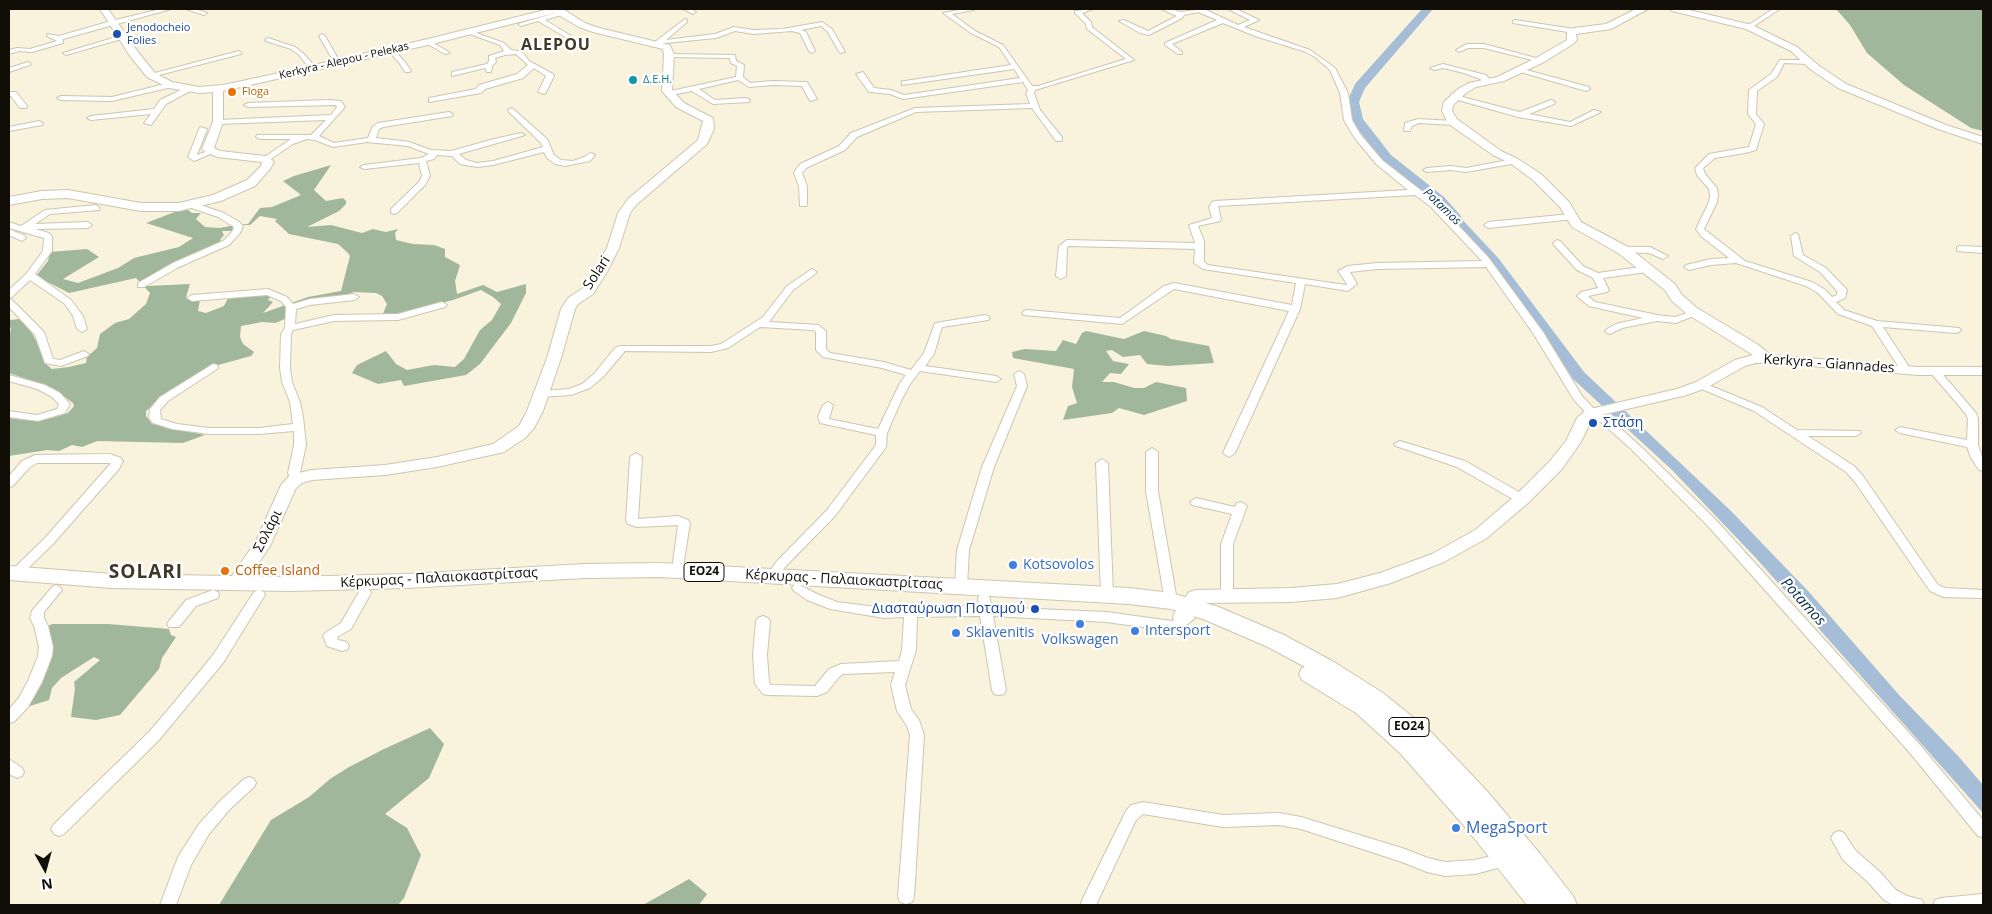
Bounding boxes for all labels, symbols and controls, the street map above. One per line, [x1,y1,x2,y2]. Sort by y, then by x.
place label: Jenodocheio Folies [127,21,190,47]
marker: Jenodocheio Folies [111,28,123,40]
district label: ALEPOU [520,35,592,55]
street label: Kerkyra - Alepou - Pelekas [278,40,410,82]
place label: Δ.Ε.Η. [643,73,672,87]
marker: Δ.Ε.Η. [627,74,639,86]
place label: Floga [242,85,269,99]
marker: Floga [226,86,238,98]
water label: Potamos [1420,186,1464,228]
street label: Solari [580,253,614,293]
street label: Kerkyra - Giannades [1763,351,1895,377]
place label: Στάση [1603,415,1643,431]
marker: Στάση [1587,417,1599,429]
street label: Σολάρι [250,507,286,555]
place label: Kotsovolos [1023,557,1094,573]
marker: Kotsovolos [1007,559,1019,571]
district label: SOLARI [108,562,184,584]
road number: ΕΟ24 [684,562,724,582]
place label: Coffee Island [235,563,320,579]
street label: Κέρκυρας - Παλαιοκαστρίτσας [340,564,538,592]
marker: Coffee Island [219,565,231,577]
street label: Κέρκυρας - Παλαιοκαστρίτσας [745,566,943,594]
water label: Potamos [1777,574,1829,630]
place label: Διασταύρωση Ποταμού [872,601,1025,617]
marker: Διασταύρωση Ποταμού [1029,603,1041,615]
marker: Volkswagen [1074,618,1086,630]
place label: Intersport [1145,623,1210,639]
place label: Sklavenitis [966,625,1035,641]
marker: Intersport [1129,625,1141,637]
marker: Sklavenitis [950,627,962,639]
place label: Volkswagen [1041,632,1119,648]
road number: ΕΟ24 [1389,718,1429,736]
place label: MegaSport [1466,818,1547,838]
marker: MegaSport [1450,822,1462,834]
north arrow [20,844,70,894]
text: N [40,874,54,895]

